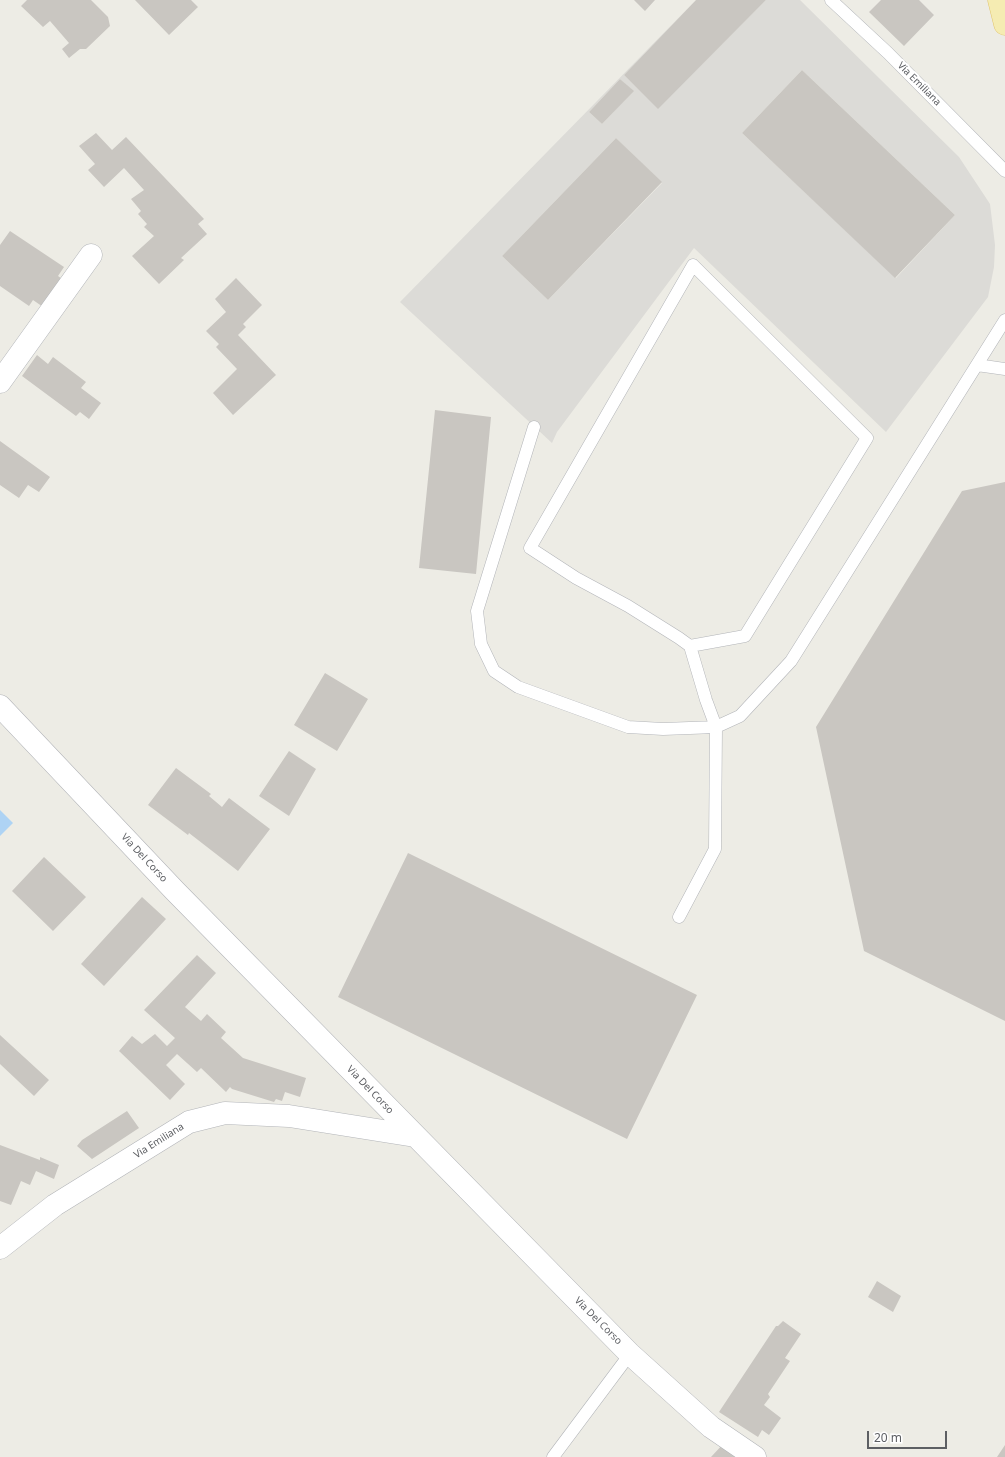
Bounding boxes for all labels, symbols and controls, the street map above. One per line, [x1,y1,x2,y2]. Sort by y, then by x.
street label: Via Emiliana [895,60,943,108]
street label: Via Del Corso [118,831,170,885]
street label: Via Del Corso [344,1063,396,1117]
street label: Via Emiliana [132,1121,186,1161]
street label: Via Del Corso [572,1295,624,1347]
scale bar [869,1423,949,1449]
text: 20 m [874,1429,902,1446]

